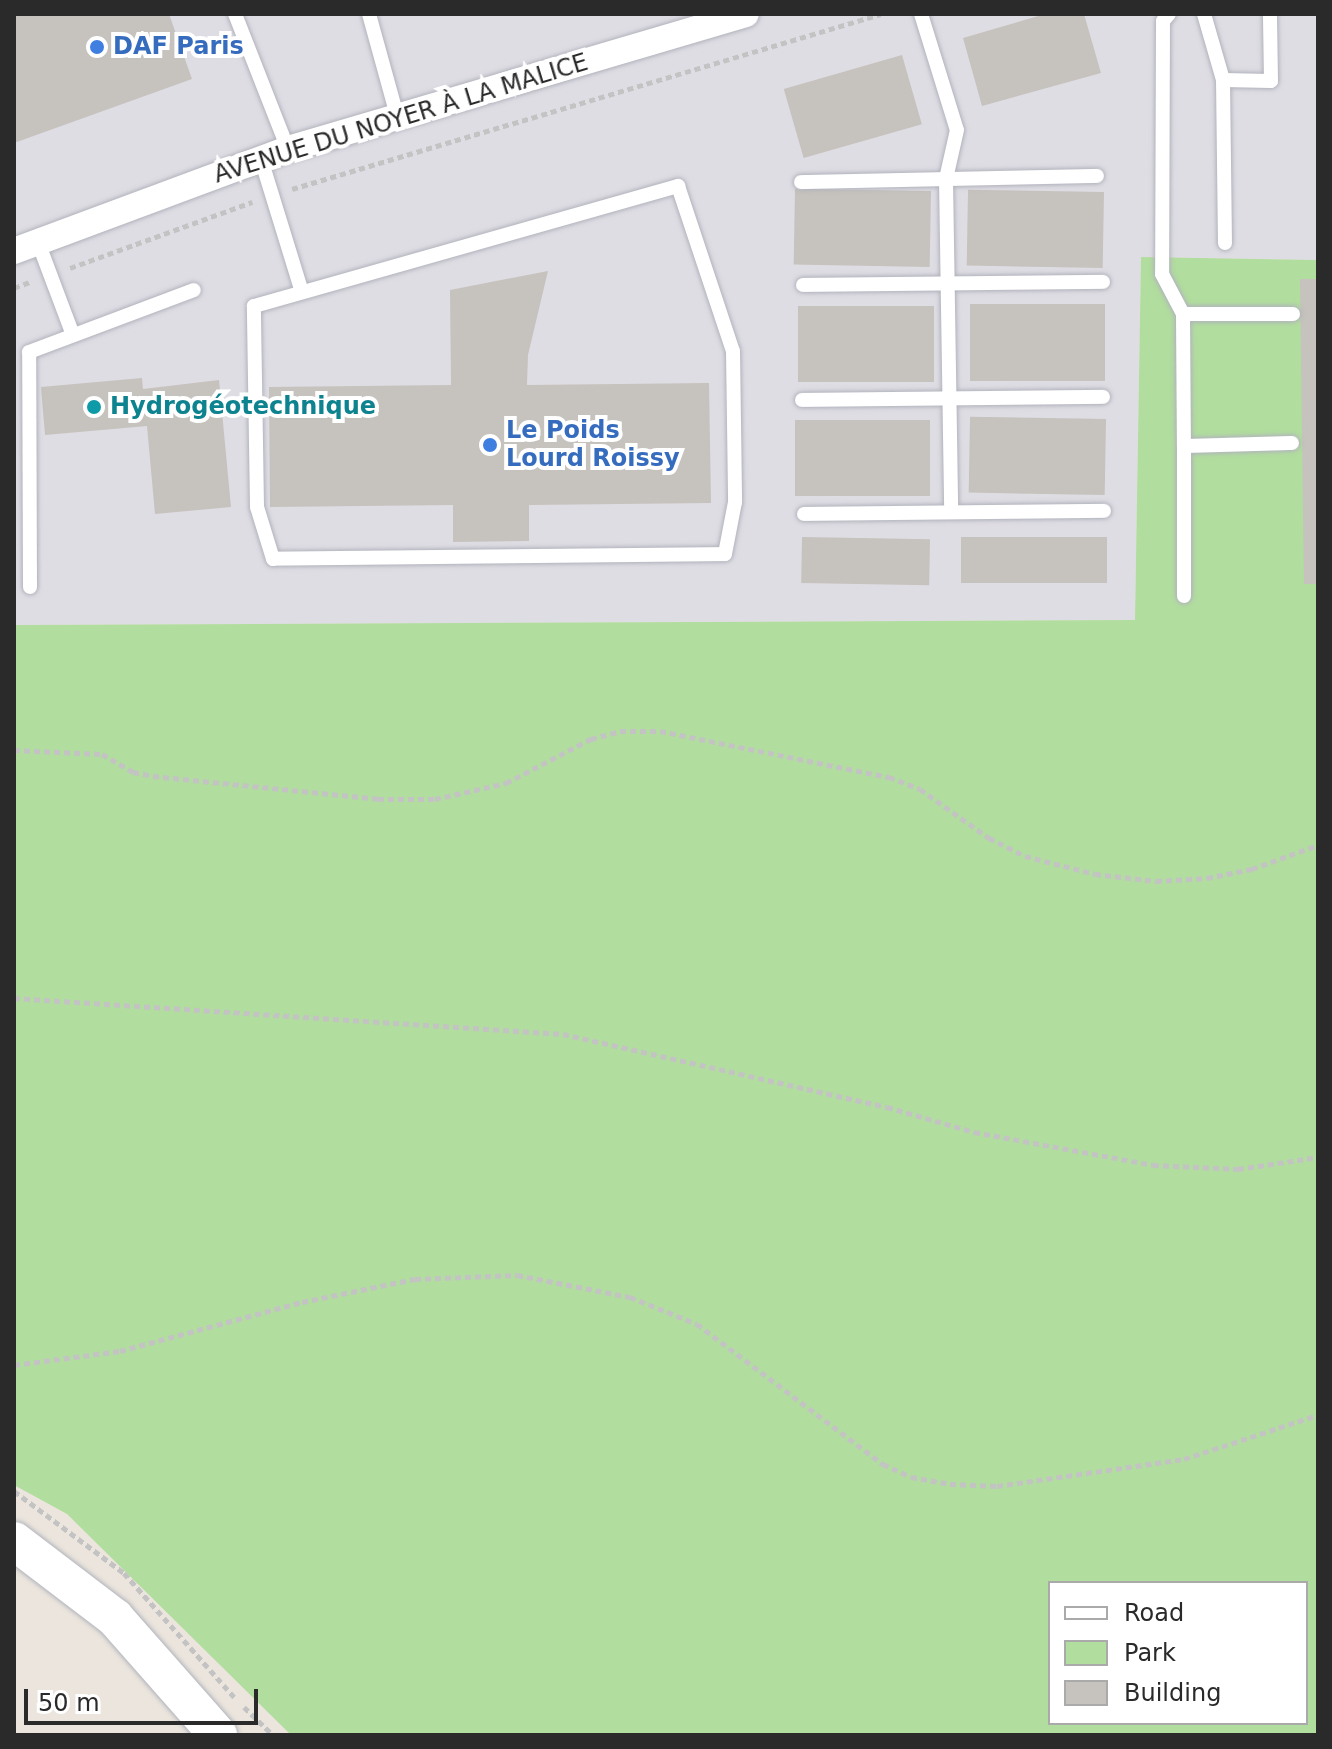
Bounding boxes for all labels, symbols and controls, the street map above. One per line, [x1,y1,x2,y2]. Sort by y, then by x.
place label: DAF Paris [113,33,244,61]
marker: DAF Paris [88,38,106,56]
street label: AVENUE DU NOYER À LA MALICE [210,48,592,190]
place label: Hydrogéotechnique [110,393,376,421]
marker: Hydrogéotechnique [85,398,103,416]
place label: Le Poids Lourd Roissy [506,417,680,473]
marker: Le Poids Lourd Roissy [481,436,499,454]
legend [1048,1581,1308,1725]
text: Road [1124,1599,1184,1627]
text: Park [1124,1639,1176,1667]
scale bar [28,1673,262,1723]
text: Building [1124,1679,1221,1707]
text: 50 m [38,1689,100,1717]

